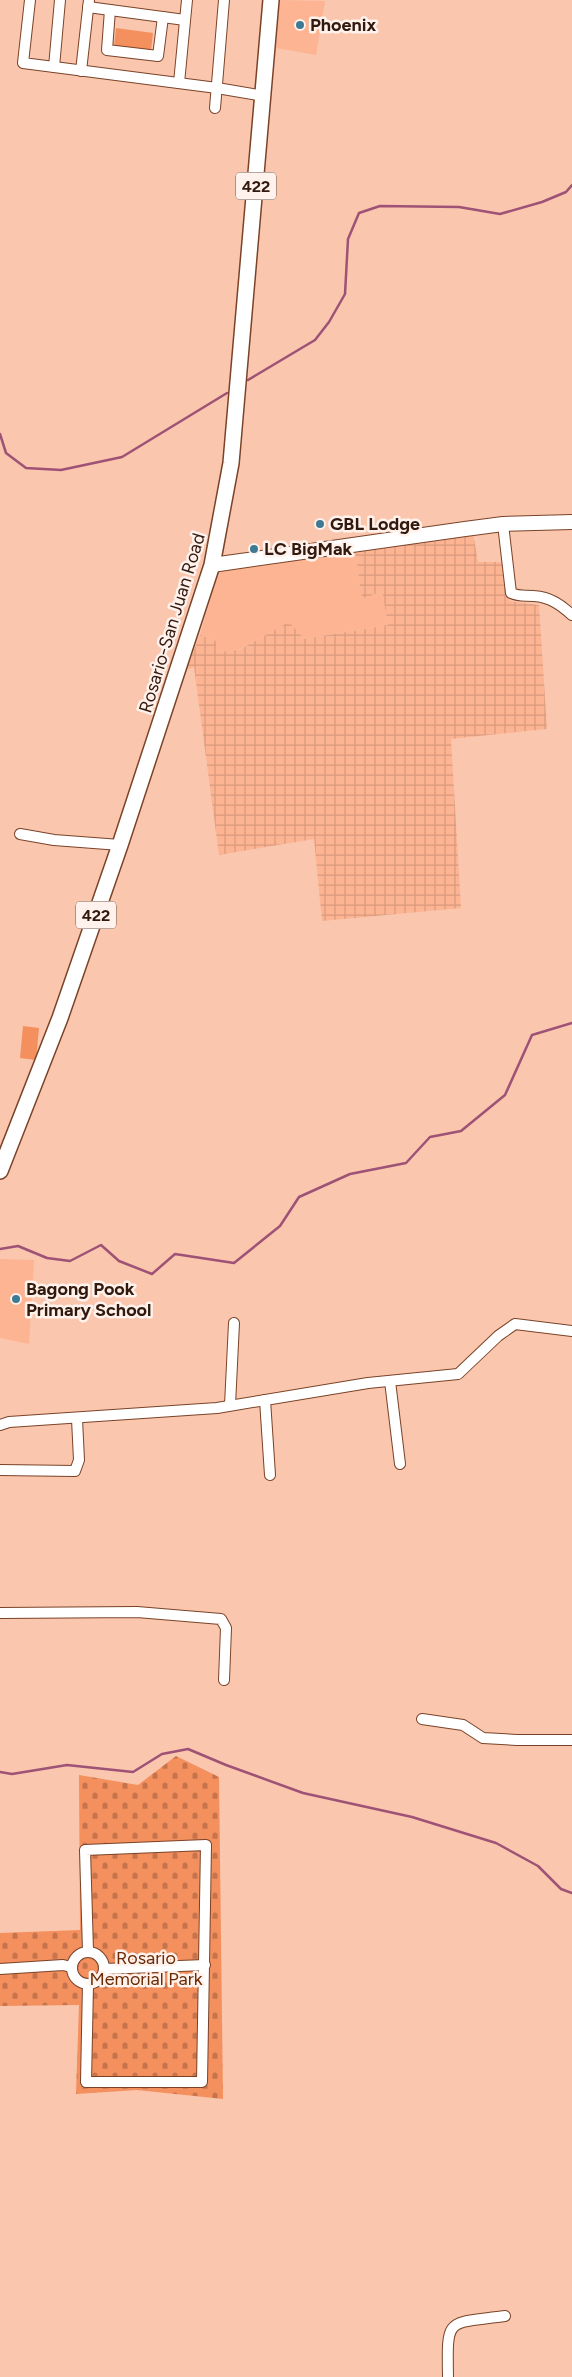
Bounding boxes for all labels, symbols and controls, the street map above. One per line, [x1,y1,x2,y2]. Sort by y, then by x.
place label: Phoenix [310,14,376,36]
marker: Phoenix [294,19,306,31]
road number: 422 [236,172,276,200]
place label: GBL Lodge [330,513,420,535]
marker: GBL Lodge [314,518,326,530]
street label: Rosario-San Juan Road [134,531,210,715]
place label: LC BigMak [264,538,353,560]
marker: LC BigMak [248,543,260,555]
road number: 422 [76,902,116,928]
place label: Bagong Pook Primary School [26,1278,151,1321]
marker: Bagong Pook Primary School [10,1293,22,1305]
park label: Rosario Memorial Park [90,1947,203,1990]

